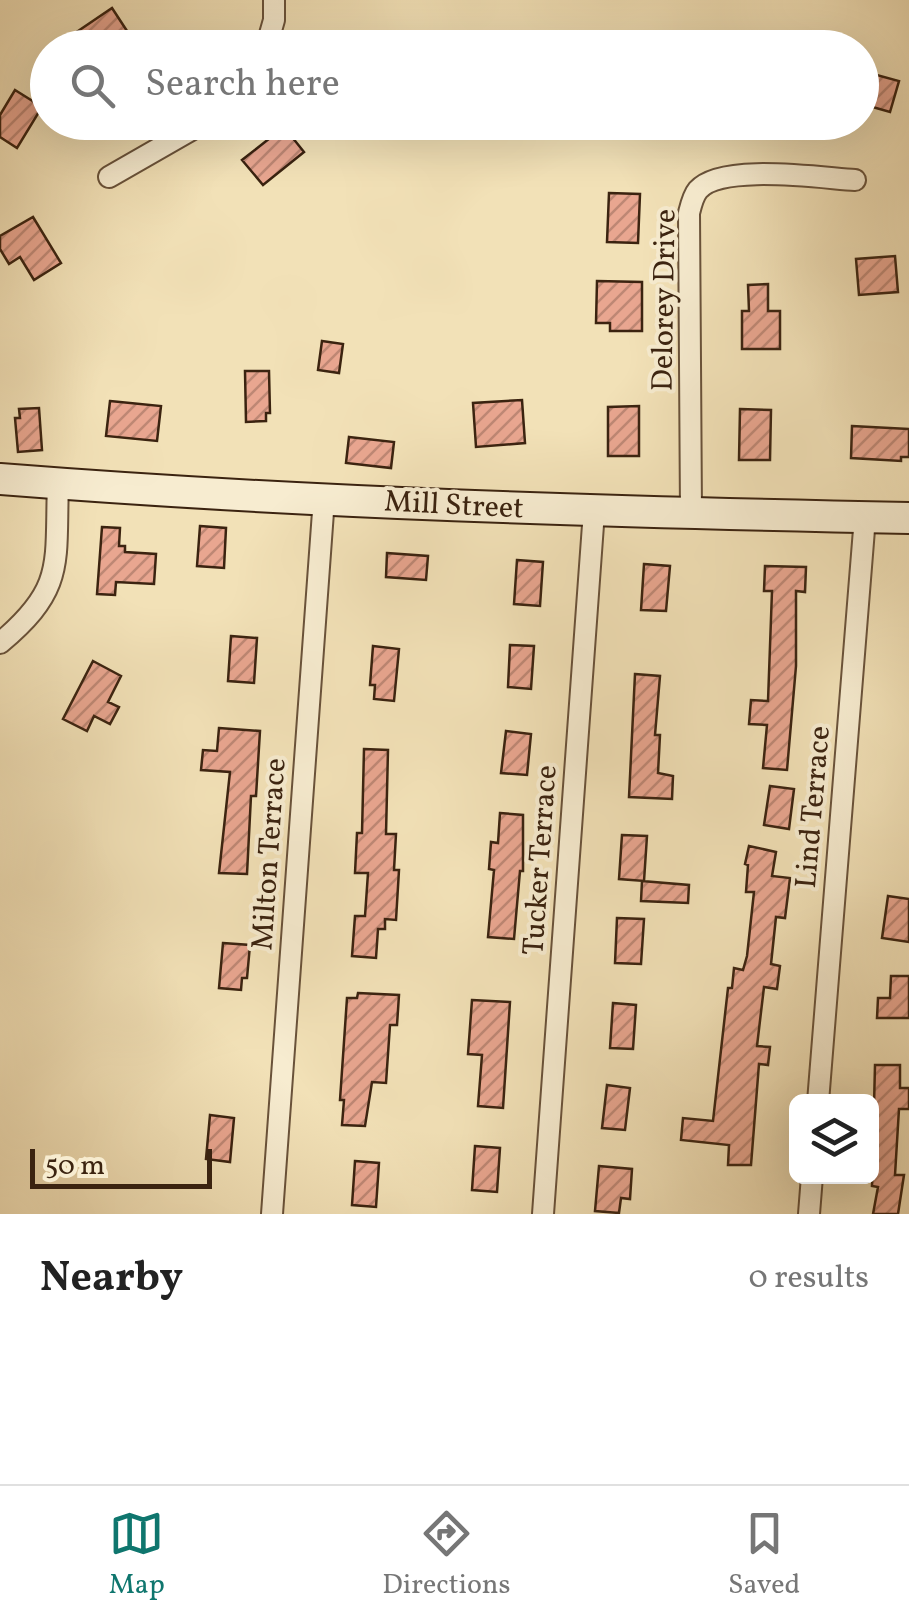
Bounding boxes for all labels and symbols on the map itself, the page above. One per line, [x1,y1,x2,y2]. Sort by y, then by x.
street label: Delorey Drive [642,209,688,391]
street label: Mill Street [383,481,525,531]
street label: Lind Terrace [786,724,842,890]
street label: Milton Terrace [242,757,298,952]
street label: Tucker Terrace [513,764,569,957]
scale bar [30,1144,212,1188]

